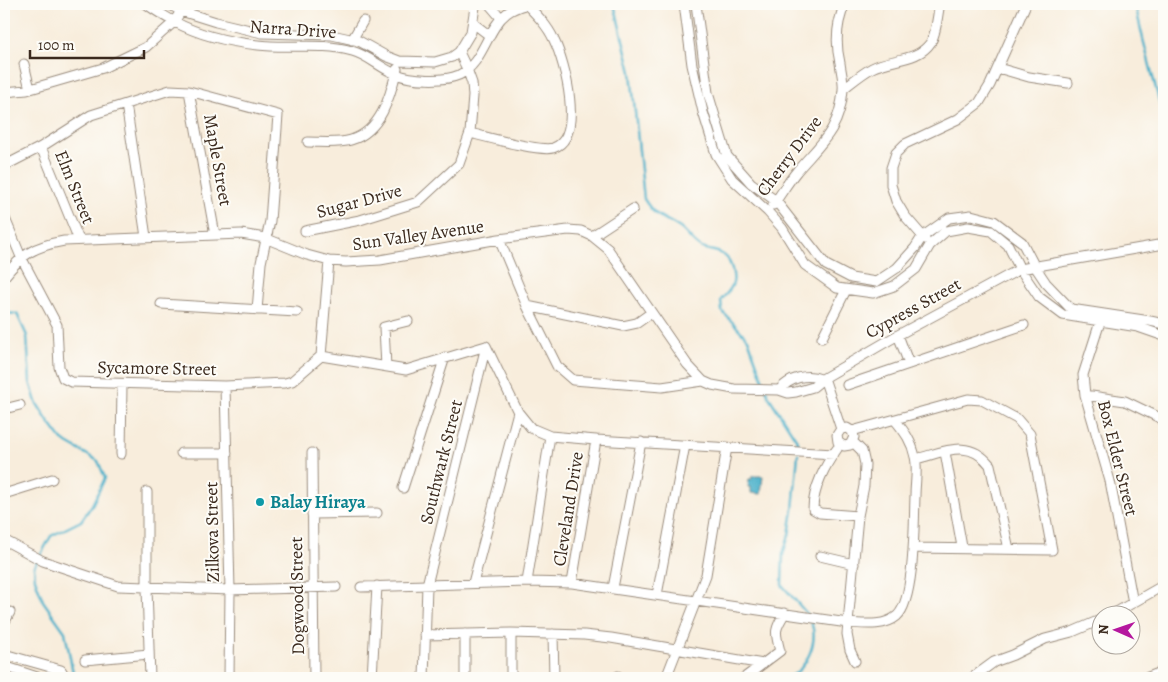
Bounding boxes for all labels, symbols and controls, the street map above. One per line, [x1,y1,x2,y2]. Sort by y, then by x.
street label: Narra Drive [249,14,337,44]
scale bar [30,28,144,60]
text: 100 m [38,35,75,55]
street label: Cherry Drive [751,111,827,201]
street label: Maple Street [198,112,238,208]
street label: Elm Street [49,146,101,228]
street label: Sugar Drive [314,178,404,224]
street label: Sun Valley Avenue [351,214,485,256]
street label: Cypress Street [861,272,965,344]
street label: Sycamore Street [97,355,217,381]
street label: Southwark Street [414,397,468,527]
street label: Box Elder Street [1092,397,1144,519]
street label: Cleveland Drive [547,450,589,568]
street label: Zilkova Street [199,481,225,583]
place label: Balay Hiraya [270,490,366,514]
marker: Balay Hiraya [254,496,266,508]
street label: Dogwood Street [284,537,310,655]
north arrow [1090,604,1140,654]
text: N [1094,624,1113,635]

